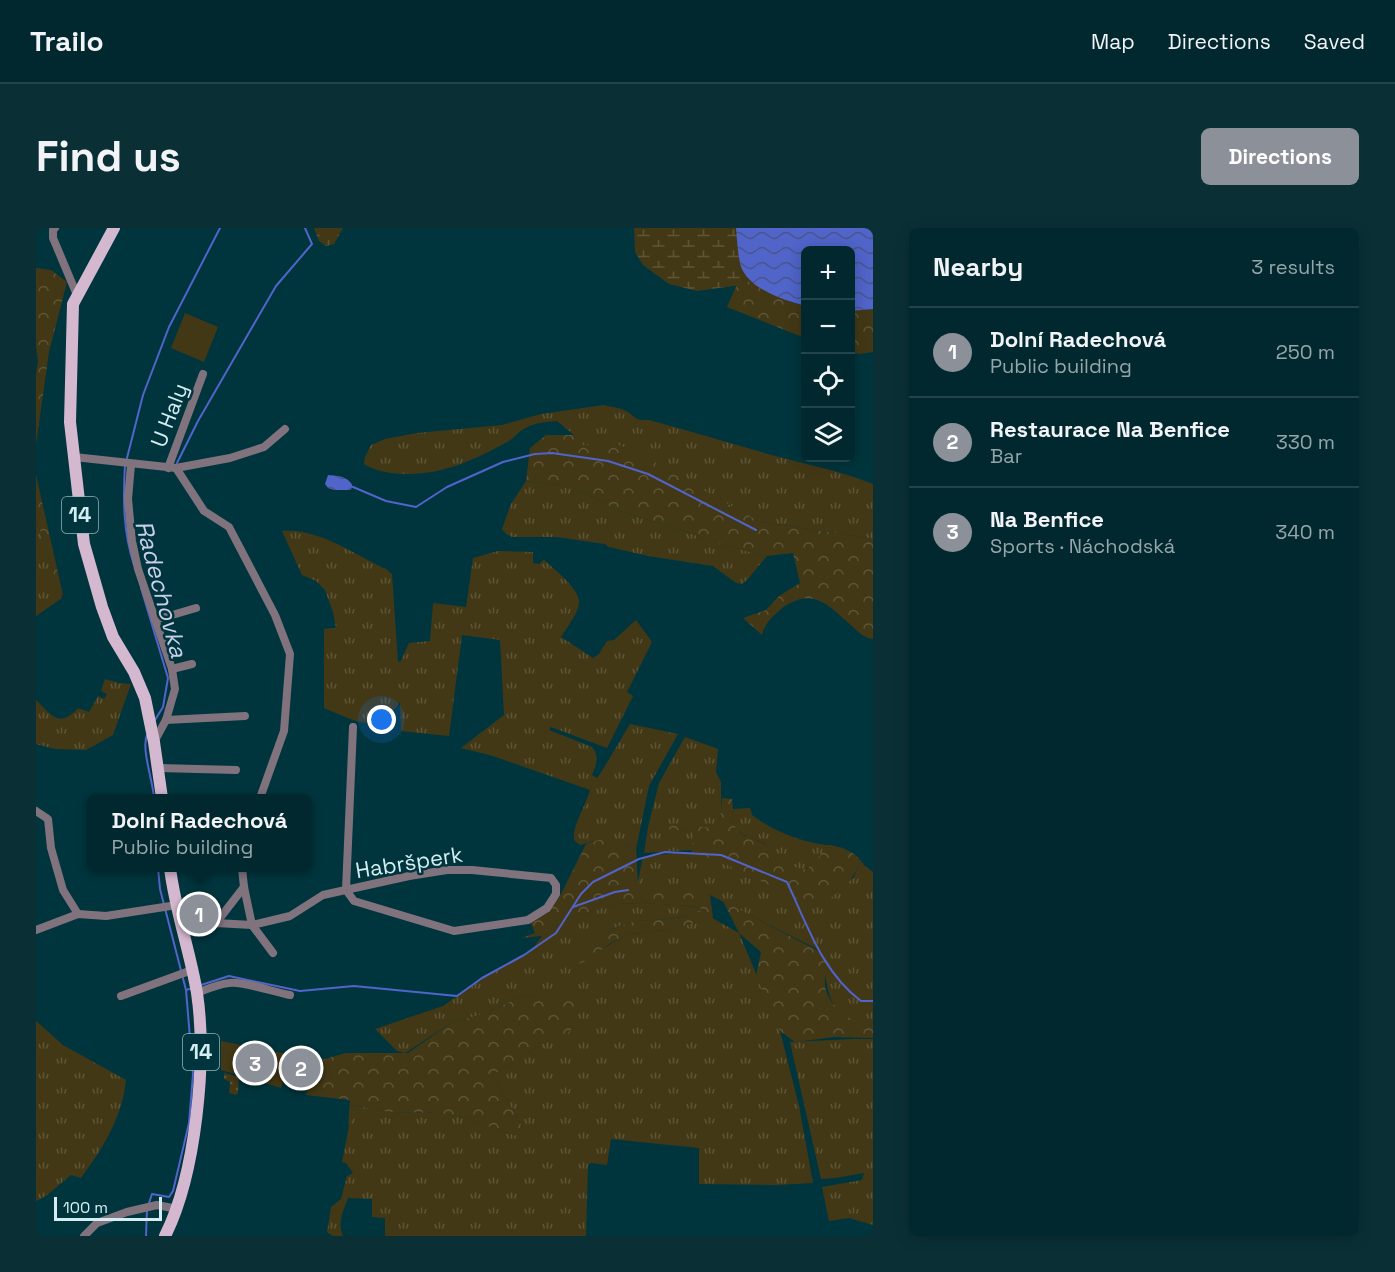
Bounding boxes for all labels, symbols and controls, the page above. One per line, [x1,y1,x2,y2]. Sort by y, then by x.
text: Trailo [30,23,104,59]
text: Map [1091,28,1135,55]
text: Directions [1168,28,1271,55]
text: Saved [1304,28,1365,55]
button: Directions [1201,128,1359,185]
text: Find us [36,130,181,183]
map controls [801,246,855,462]
button: + [801,246,855,300]
text: Nearby [933,250,1023,284]
text: 3 results [1251,254,1335,280]
button: − [801,300,855,354]
text: Dolní Radechová [990,325,1166,353]
text: 1 [948,339,957,365]
text: 250 m [1276,339,1335,365]
text: Public building [990,353,1132,379]
button: locate [801,354,855,408]
street label: U Haly [144,379,194,451]
button: layers [801,408,855,462]
text: Restaurace Na Benfice [990,415,1230,443]
text: 2 [947,429,958,455]
text: 330 m [1276,429,1335,455]
text: Bar [990,443,1022,469]
road number: 14 [62,497,98,533]
text: Na Benfice [990,505,1104,533]
water label: Radechovka [128,517,195,661]
text: 3 [946,519,959,545]
text: 340 m [1275,519,1335,545]
text: Sports · Náchodská [990,533,1175,559]
your location [367,705,396,734]
popup [87,794,312,872]
text: Dolní Radechová [111,806,288,834]
text: Public building [111,834,253,860]
street label: Habršperk [353,840,465,884]
pin: 1 [180,892,218,936]
road number: 14 [183,1034,219,1070]
pin: 3 [236,1040,274,1086]
pin: 2 [282,1046,320,1090]
scale bar [54,1194,162,1222]
text: 100 m [63,1197,108,1218]

